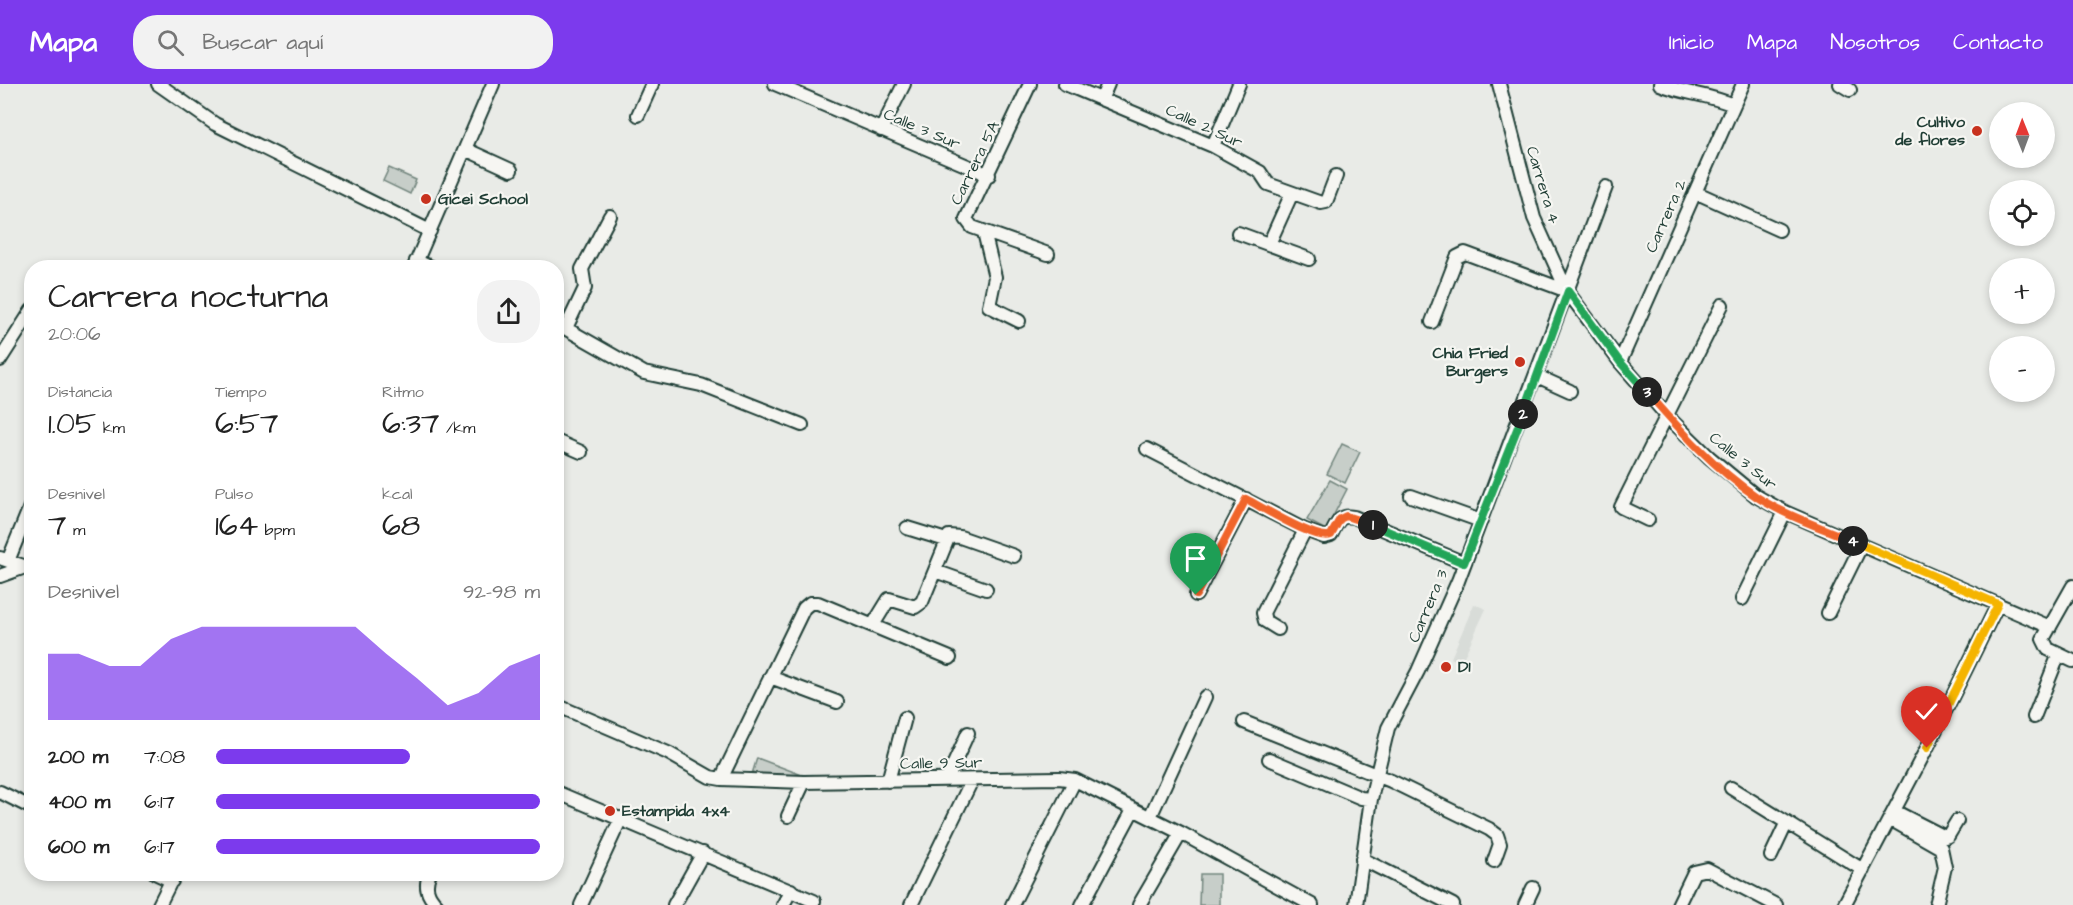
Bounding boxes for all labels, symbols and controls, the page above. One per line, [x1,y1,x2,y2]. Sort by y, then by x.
search box [133,15,553,69]
text: Mapa [30,23,97,62]
icon: search [154,26,187,59]
text: Buscar aquí [202,27,323,58]
text: Inicio [1669,28,1714,57]
text: Mapa [1747,28,1797,57]
text: Nosotros [1830,28,1920,57]
text: Contacto [1953,28,2043,57]
street label: Calle 2 Sur [1162,99,1246,153]
north arrow [1989,102,2055,168]
map controls [1989,102,2055,402]
street label: Calle 3 Sur [880,103,964,155]
place label: Cultivo de flores [1894,111,1966,151]
street label: Carrera 5A [945,117,1005,209]
marker: Cultivo de flores [1970,124,1984,138]
street label: Carrera 4 [1521,144,1565,227]
street label: Carrera 2 [1640,176,1692,256]
button: locate [1989,180,2055,246]
place label: Gicei School [438,188,528,210]
marker: Gicei School [419,192,433,206]
button: + [1989,258,2055,324]
text: Carrera nocturna [48,274,328,320]
button: share [477,280,540,343]
text: 20:06 [48,320,101,348]
button: − [1989,336,2055,402]
place label: Chia Fried Burgers [1433,342,1509,384]
marker: Chia Fried Burgers [1513,355,1527,369]
pin: 3 [1632,377,1662,407]
text: Distancia [48,381,112,403]
text: Tiempo [215,381,266,403]
text: Ritmo [382,381,424,403]
text: 3 [1643,381,1651,403]
pin: 2 [1508,399,1538,429]
text: 1.05 [48,403,96,445]
text: 6:57 [215,403,279,445]
text: 6:37 [382,403,440,445]
text: 2 [1518,403,1528,425]
text: km [96,417,125,439]
text: /km [440,417,476,439]
street label: Calle 3 Sur [1704,427,1782,495]
text: Desnivel [48,483,105,505]
text: Pulso [215,483,253,505]
text: kcal [382,483,413,505]
text: 7 [48,505,66,547]
text: 164 [215,505,258,547]
text: 68 [382,505,420,547]
pin: 1 [1358,510,1388,540]
text: 1 [1372,514,1374,536]
text: m [66,519,85,541]
text: bpm [258,519,295,541]
pin: 4 [1838,526,1868,556]
text: 4 [1848,530,1858,552]
pin [1170,533,1221,595]
icon: arrive [1179,542,1212,575]
street label: Carrera 3 [1403,566,1453,646]
text: Desnivel [48,578,119,606]
text: 92–98 m [463,578,540,606]
place label: D1 [1458,656,1471,678]
marker: D1 [1439,660,1453,674]
pin [1901,686,1952,748]
icon: check [1910,695,1943,728]
text: 200 m [48,743,108,771]
text: 7:08 [144,743,185,771]
street label: Calle 9 Sur [900,751,983,775]
text: 400 m [48,788,110,816]
text: 6:17 [144,788,175,816]
place label: Estampida 4x4 [622,800,730,822]
marker: Estampida 4x4 [603,804,617,818]
text: 600 m [48,833,109,861]
text: 6:17 [144,833,175,861]

